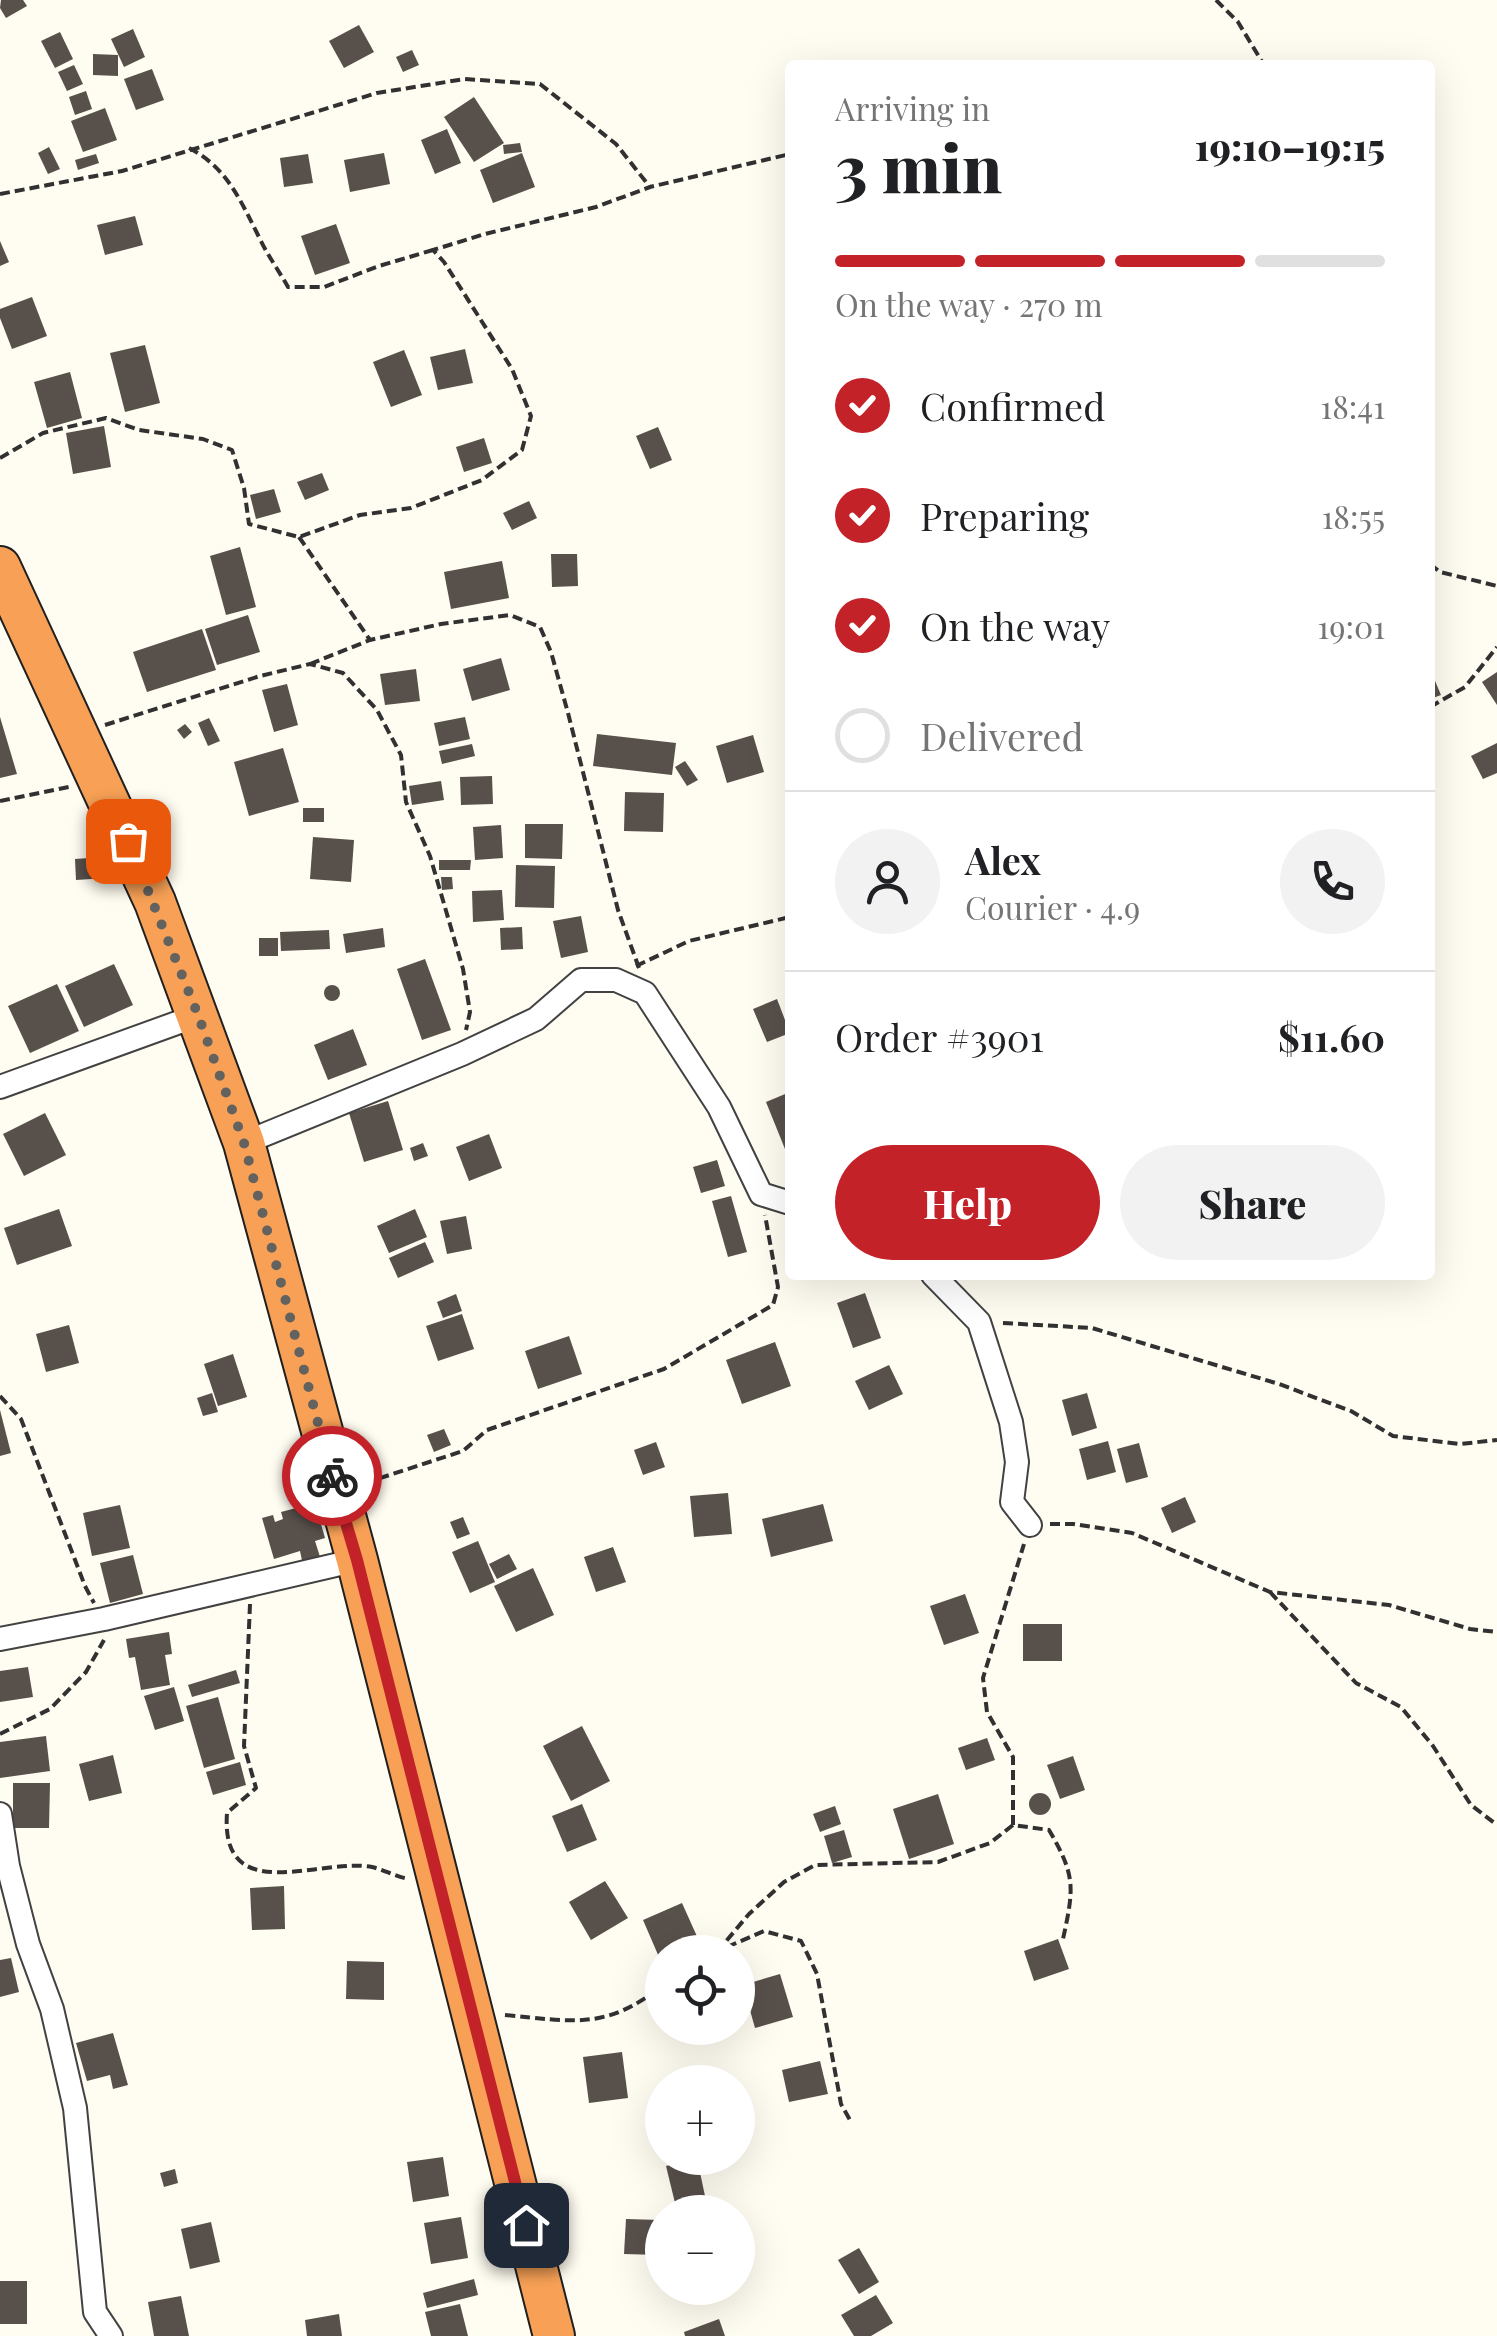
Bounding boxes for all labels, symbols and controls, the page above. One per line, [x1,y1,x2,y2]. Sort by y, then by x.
text: Arriving in [835,86,990,129]
text: 19:10–19:15 [1195,120,1385,171]
text: 3 min [835,123,1002,209]
text: On the way · 270 m [835,282,1103,325]
icon: check [835,378,890,433]
text: Confirmed [920,380,1105,431]
text: 18:41 [1320,384,1385,427]
icon: check [835,488,890,543]
text: Preparing [920,490,1089,541]
text: 18:55 [1321,494,1385,537]
icon: check [835,598,890,653]
text: On the way [920,600,1110,651]
text: 19:01 [1317,604,1385,647]
text: Delivered [920,710,1084,761]
pin [86,799,171,884]
icon: bag [101,814,156,869]
button: person [835,829,940,934]
button: phone [1280,829,1385,934]
text: Alex [965,834,1041,885]
text: Courier · 4.9 [965,885,1140,928]
text: Order #3901 [835,1011,1044,1062]
text: $11.60 [1278,1011,1385,1062]
button: Help [835,1145,1100,1260]
button: Share [1120,1145,1385,1260]
courier [282,1426,382,1526]
icon: bike [305,1449,360,1504]
map controls [645,1935,755,2305]
button: locate [645,1935,755,2045]
button: + [645,2065,755,2175]
pin [484,2183,569,2268]
button: − [645,2195,755,2305]
icon: home [499,2198,554,2253]

